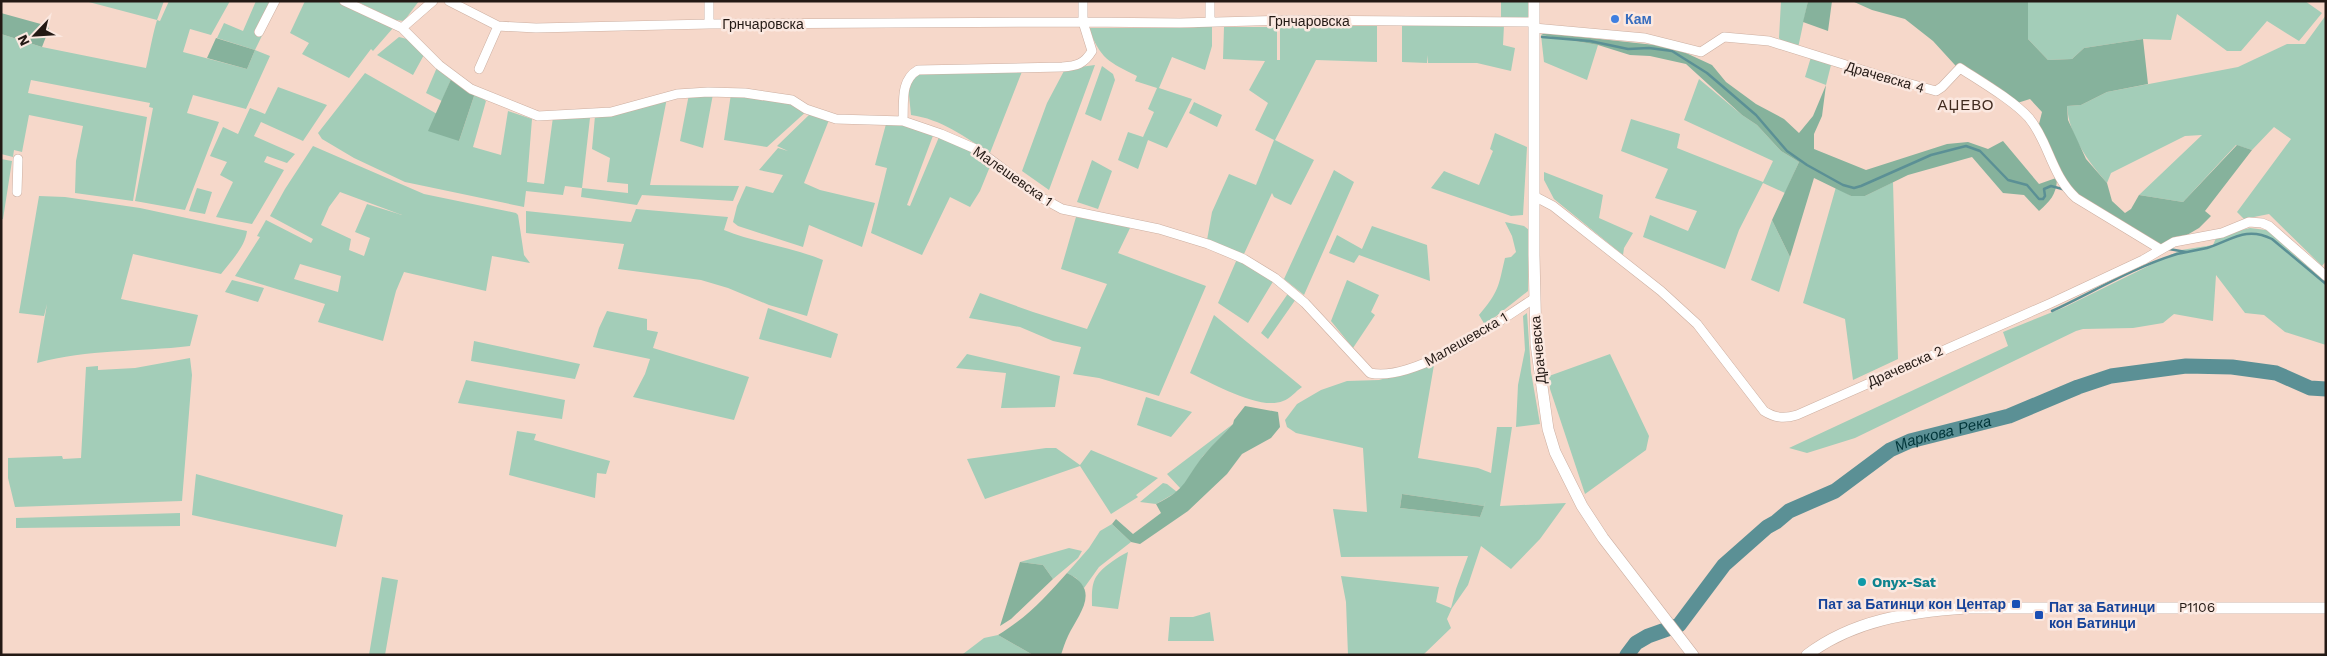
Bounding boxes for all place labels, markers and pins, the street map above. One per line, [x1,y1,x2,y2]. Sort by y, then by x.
place label: Кам [1625,11,1652,27]
marker: Кам [1609,13,1621,25]
place label: Onyx-Sat [1872,574,1936,590]
marker: Onyx-Sat [1856,576,1868,588]
place label: Пат за Батинци кон Центар [1818,596,2006,612]
marker: Пат за Батинци кон Центар [2010,598,2022,610]
place label: Пат за Батинци кон Батинци [2049,599,2155,631]
marker: Пат за Батинци кон Батинци [2033,609,2045,621]

